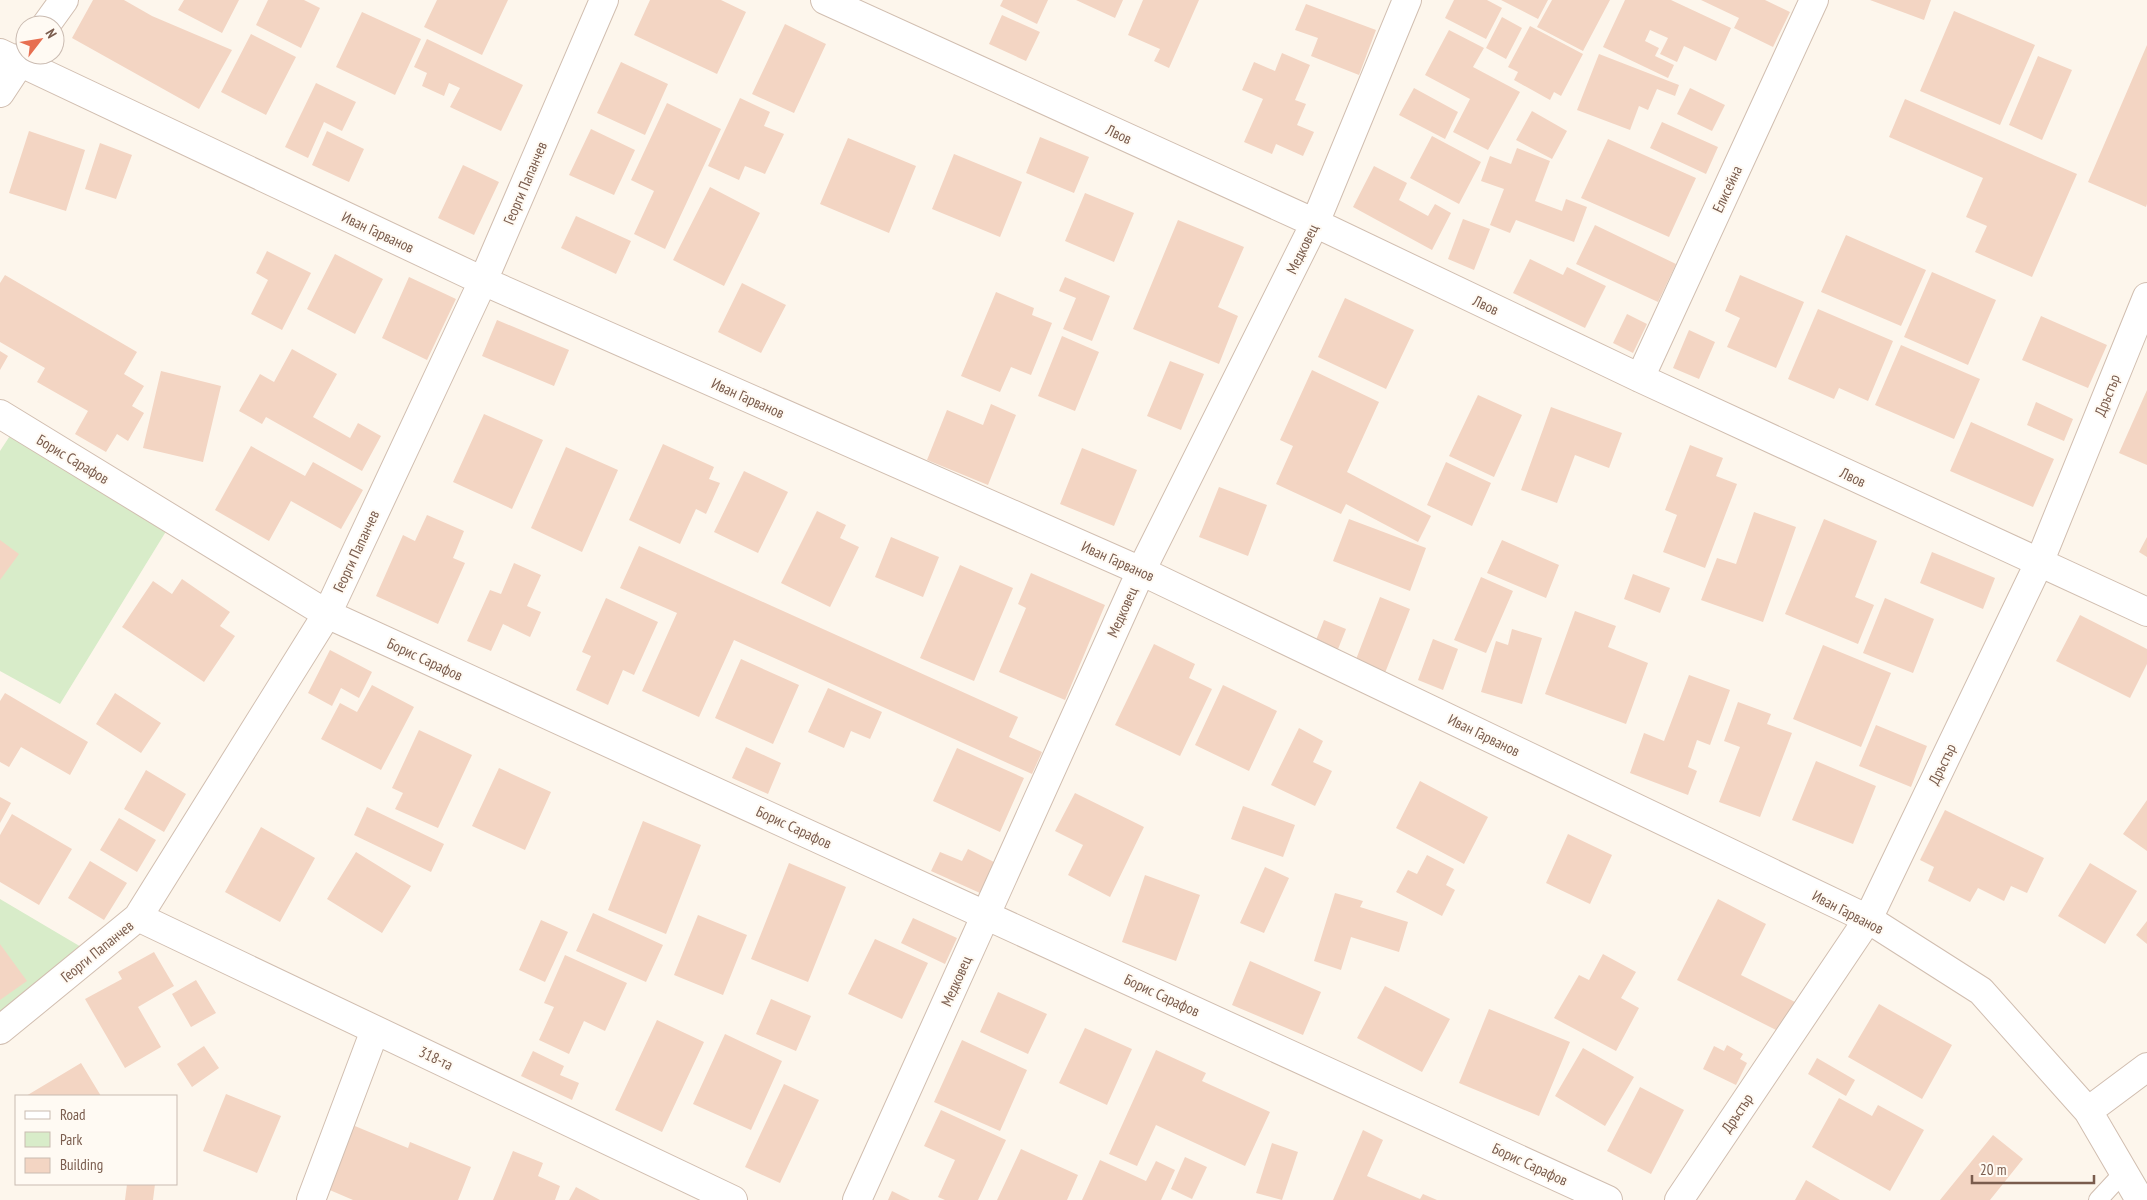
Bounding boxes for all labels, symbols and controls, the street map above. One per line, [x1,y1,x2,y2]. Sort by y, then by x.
north arrow [15,15,65,65]
text: N [41,25,61,41]
street label: Лвов [1102,119,1135,148]
street label: Георги Папанчев [499,139,551,227]
street label: Елисейна [1708,163,1746,215]
street label: Иван Гарванов [339,207,417,257]
street label: Медковец [1282,221,1322,277]
street label: Лвов [1469,290,1502,319]
street label: Дръстър [2090,371,2124,419]
street label: Иван Гарванов [709,374,787,422]
street label: Борис Сарафов [33,430,113,488]
street label: Лвов [1836,462,1869,491]
street label: Георги Папанчев [329,507,383,595]
street label: Иван Гарванов [1079,537,1157,585]
street label: Медковец [1103,584,1142,640]
street label: Борис Сарафов [384,633,466,685]
street label: Иван Гарванов [1445,709,1523,761]
street label: Дръстър [1924,740,1960,788]
street label: Борис Сарафов [753,801,835,853]
street label: Иван Гарванов [1809,886,1887,938]
street label: Георги Папанчев [57,916,137,986]
street label: Медковец [937,953,976,1009]
street label: Борис Сарафов [1121,969,1203,1021]
street label: 318-та [416,1042,456,1074]
street label: Дръстър [1717,1090,1757,1136]
legend [15,1095,178,1185]
text: Road [60,1105,86,1124]
text: Park [60,1130,82,1149]
street label: Борис Сарафов [1489,1138,1571,1190]
scale bar [1972,1152,2094,1184]
text: Building [60,1155,103,1174]
text: 20 m [1980,1160,2006,1179]

